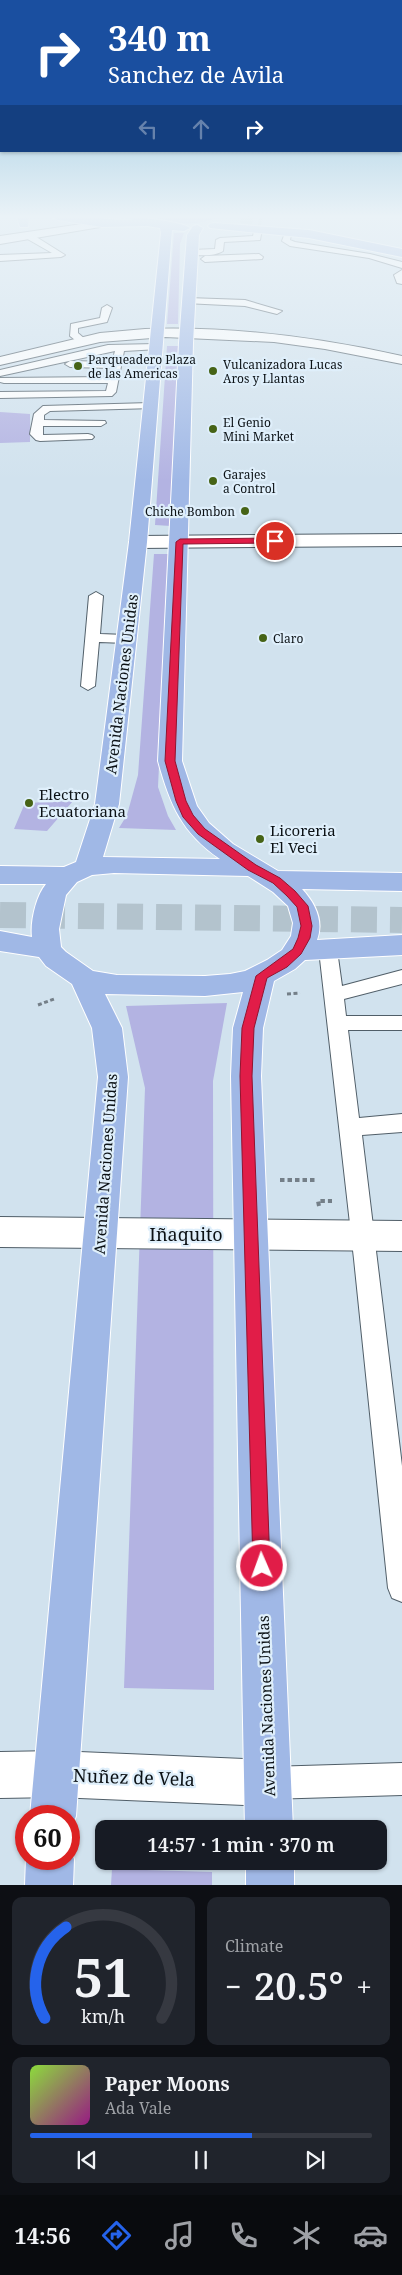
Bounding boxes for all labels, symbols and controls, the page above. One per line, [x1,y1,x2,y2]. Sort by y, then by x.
text: 340 m [108,14,211,61]
icon: right [25,20,90,85]
text: Sanchez de Avila [108,59,284,89]
icon: left [134,115,162,143]
icon: ahead [187,115,215,143]
icon: right [240,115,268,143]
place label: Parqueadero Plaza de las Americas [88,351,196,382]
place label: Vulcanizadora Lucas Aros y Llantas [223,356,342,387]
marker: Parqueadero Plaza de las Americas [72,360,84,372]
marker: Vulcanizadora Lucas Aros y Llantas [207,365,219,377]
place label: El Genio Mini Market [223,414,294,445]
marker: El Genio Mini Market [207,423,219,435]
place label: Garajes a Control [223,466,276,497]
marker: Garajes a Control [207,475,219,487]
place label: Chiche Bombon [145,503,235,520]
marker: Chiche Bombon [239,505,251,517]
pin [254,520,296,562]
icon: arrive [261,527,289,555]
street label: Avenida Naciones Unidas [100,593,142,775]
place label: Claro [273,630,303,647]
marker: Claro [257,632,269,644]
place label: Electro Ecuatoriana [39,784,126,821]
marker: Electro Ecuatoriana [23,797,35,809]
place label: Licoreria El Veci [270,820,336,857]
marker: Licoreria El Veci [254,833,266,845]
street label: Avenida Naciones Unidas [89,1073,121,1255]
street label: Iñaquito [149,1222,223,1246]
position arrow [235,1539,287,1591]
street label: Avenida Naciones Unidas [253,1615,279,1797]
street label: Nuñez de Vela [73,1763,195,1791]
speed limit sign: 60 [15,1805,80,1870]
text: 14:57 · 1 min · 370 m [147,1832,335,1858]
text: Climate [225,1935,283,1957]
text: 51 [74,1941,133,2012]
text: 20.5° [254,1959,344,2011]
text: − [225,1967,241,2005]
text: + [356,1967,372,2005]
text: km/h [82,2004,125,2028]
text: Paper Moons [105,2071,230,2097]
text: Ada Vale [105,2097,171,2119]
icon: previous [73,2146,101,2174]
icon: pause [187,2146,215,2174]
icon: next [301,2146,329,2174]
icon: directions [99,2218,134,2253]
icon: music [162,2218,197,2253]
icon: phone [226,2218,261,2253]
icon: climate [289,2218,324,2253]
icon: car [353,2218,388,2253]
text: 14:56 [14,2220,71,2250]

